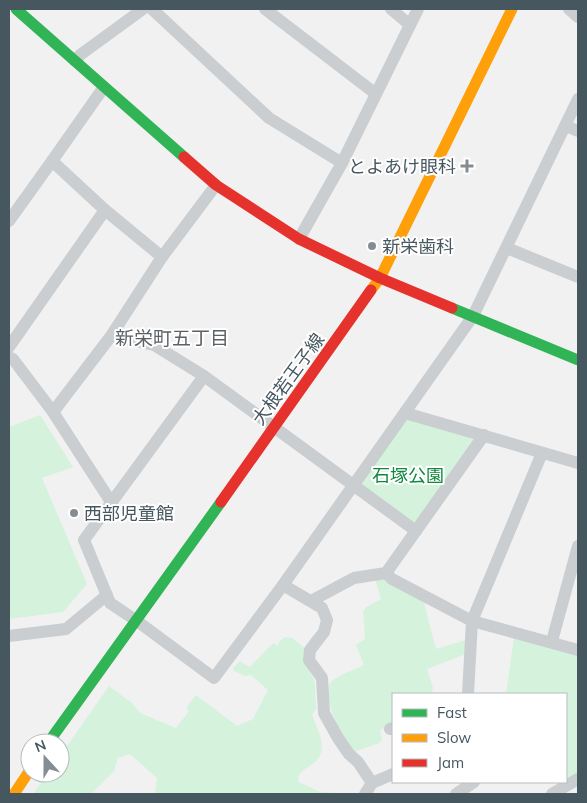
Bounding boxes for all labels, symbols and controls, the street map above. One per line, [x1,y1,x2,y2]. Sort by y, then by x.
place label: とよあけ眼科 [348,155,456,178]
marker: とよあけ眼科 [460,159,474,173]
place label: 新栄歯科 [382,235,454,258]
marker: 新栄歯科 [366,240,378,252]
district label: 新栄町五丁目 [115,326,229,350]
street label: 大根若王子線 [247,329,329,429]
park label: 石塚公園 [372,464,444,487]
place label: 西部児童館 [84,502,174,525]
marker: 西部児童館 [68,507,80,519]
legend [392,693,567,783]
text: Fast [437,703,467,722]
text: Slow [437,728,471,747]
north arrow [20,733,70,783]
text: N [32,736,49,756]
text: Jam [437,753,464,772]

